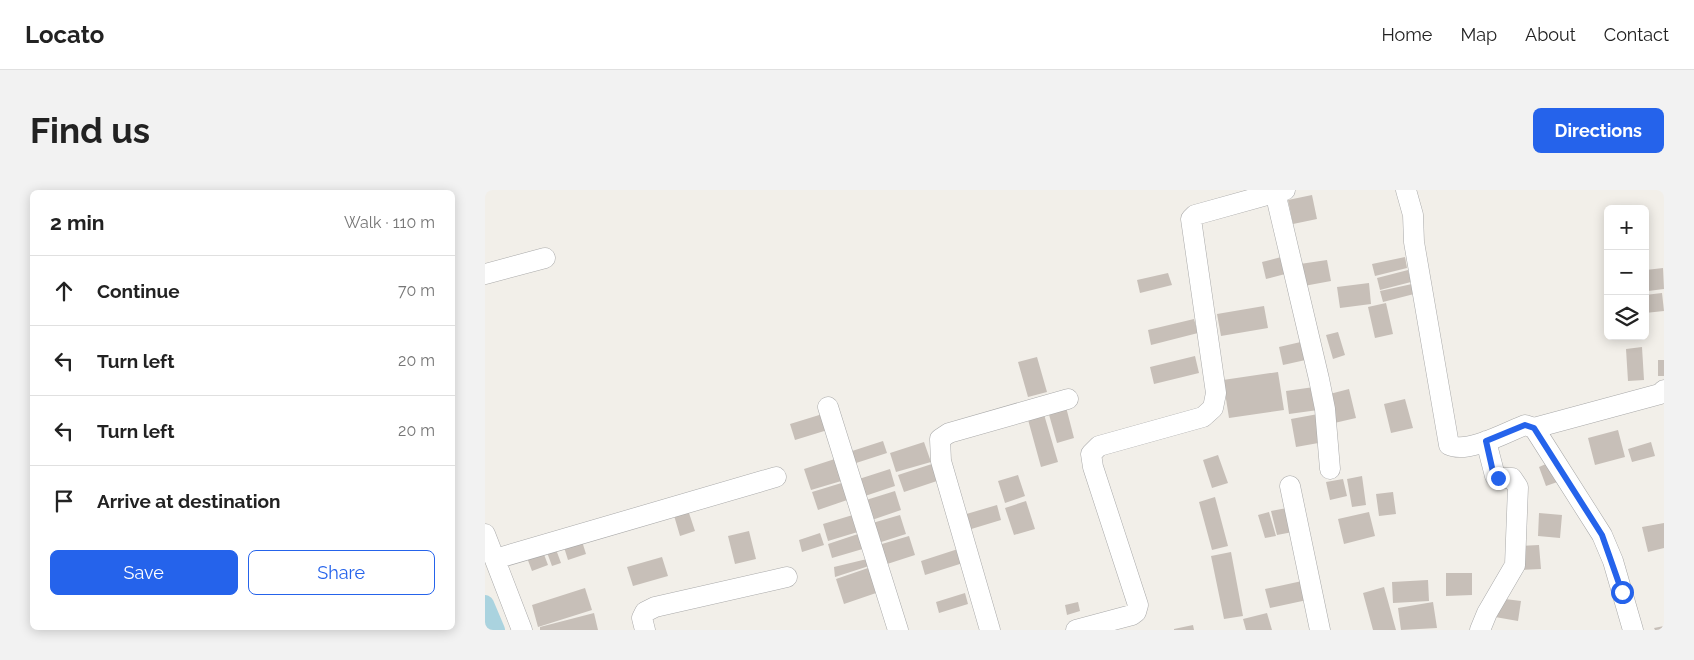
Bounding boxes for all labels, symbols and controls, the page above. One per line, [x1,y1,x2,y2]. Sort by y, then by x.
text: Locato [25,20,104,49]
text: Home [1381,24,1432,45]
text: Map [1460,24,1497,45]
text: About [1525,24,1576,45]
text: Contact [1604,24,1669,45]
button: Directions [1533,108,1664,153]
text: Find us [30,110,150,151]
map controls [1604,205,1649,340]
button: + [1604,205,1649,250]
text: 2 min [50,210,104,235]
text: Walk · 110 m [344,213,435,232]
button: − [1604,250,1649,295]
icon: ahead [50,277,78,305]
text: Continue [97,280,180,302]
text: 70 m [398,281,435,300]
button: layers [1604,295,1649,340]
icon: left [50,347,78,375]
text: Turn left [97,350,174,372]
text: 20 m [398,351,435,370]
icon: left [50,417,78,445]
text: Turn left [97,420,174,442]
text: 20 m [398,421,435,440]
route end [1487,467,1510,490]
icon: arrive [50,487,78,515]
text: Arrive at destination [97,490,281,512]
button: Save [50,550,238,595]
button: Share [248,550,435,595]
route start [1611,581,1634,604]

